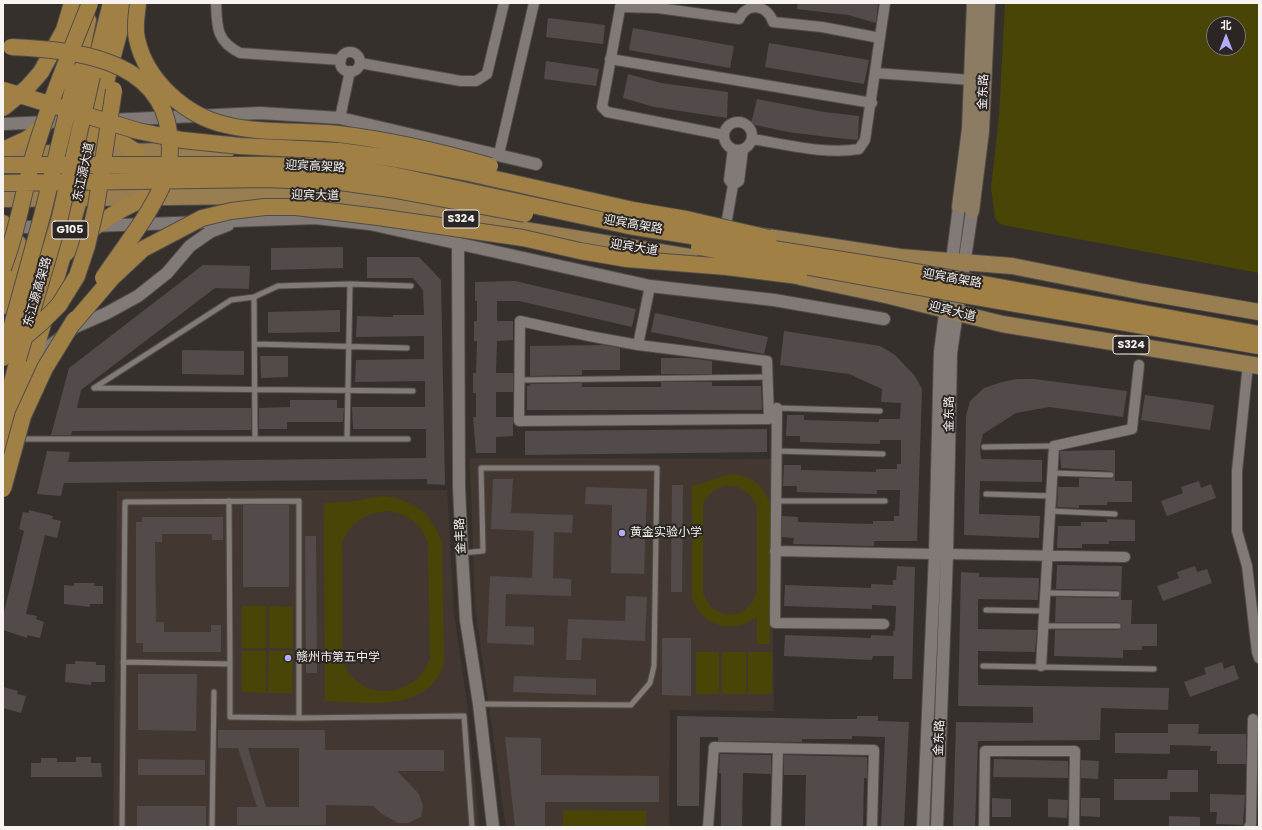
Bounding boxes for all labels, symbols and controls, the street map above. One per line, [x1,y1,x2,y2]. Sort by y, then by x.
north arrow [1206,16,1246,56]
text: 北 [1221,17,1232,33]
street label: 金东路 [976,74,992,110]
street label: 东江源大道 [71,141,97,203]
street label: 迎宾高架路 [285,158,345,176]
street label: 迎宾大道 [291,188,339,204]
road number: S324 [443,210,479,228]
street label: 迎宾高架路 [602,213,664,237]
road number: G105 [52,221,88,239]
street label: 迎宾大道 [609,237,659,259]
street label: 东江源高架路 [21,255,55,329]
street label: 迎宾高架路 [921,267,983,291]
street label: 迎宾大道 [927,299,977,325]
road number: S324 [1113,336,1149,354]
street label: 金东路 [942,396,958,432]
street label: 金丰路 [453,518,469,554]
place label: 黄金实验小学 [630,526,702,540]
marker: 黄金实验小学 [617,528,627,538]
place label: 赣州市第五中学 [296,651,380,665]
marker: 赣州市第五中学 [283,653,293,663]
street label: 金东路 [932,720,948,756]

